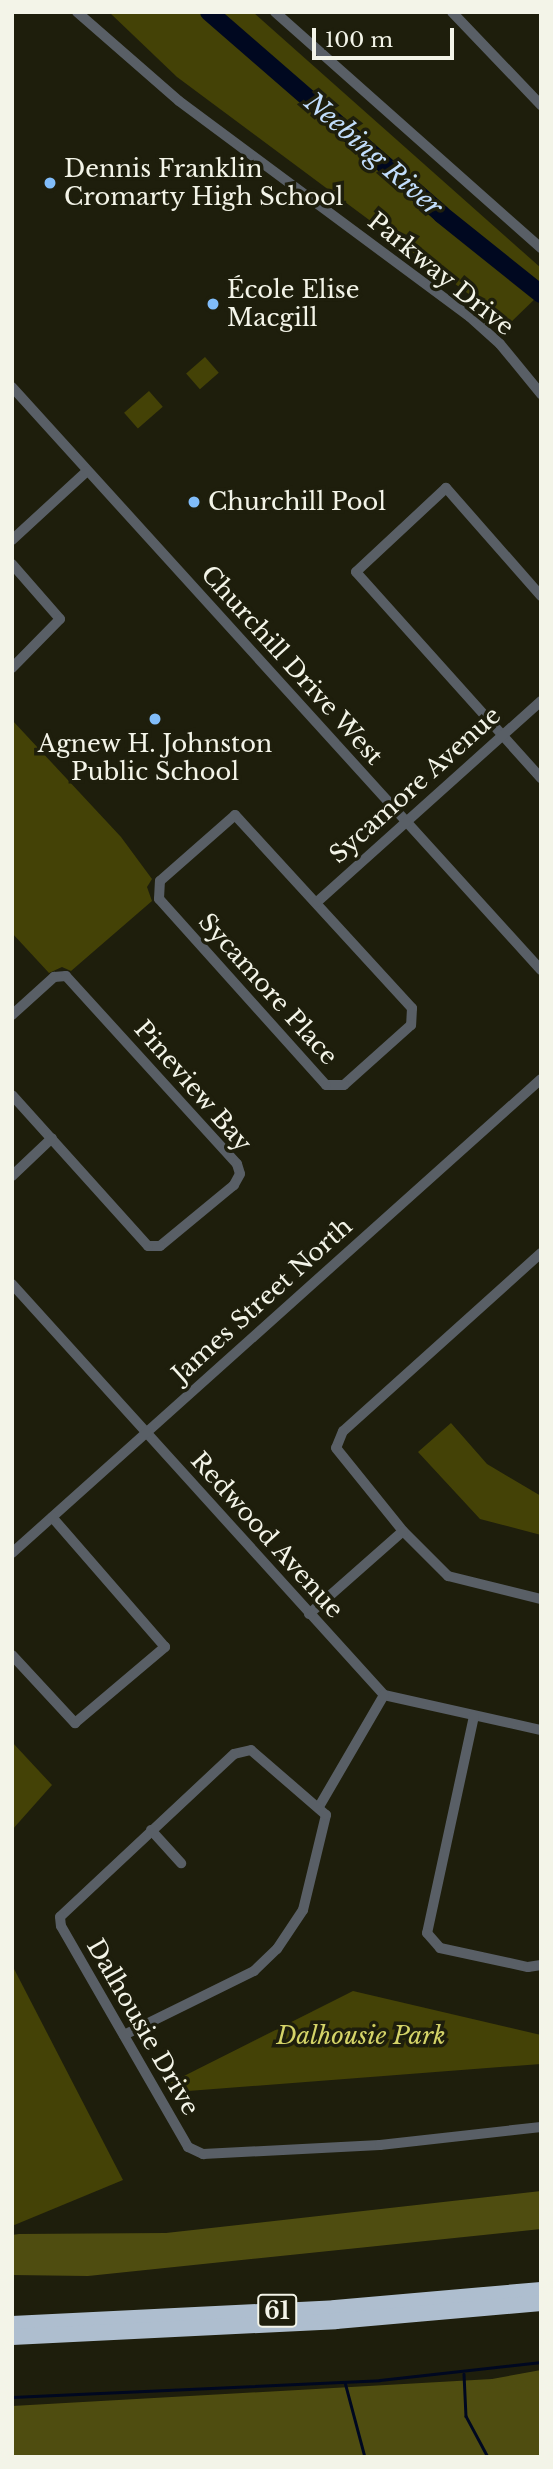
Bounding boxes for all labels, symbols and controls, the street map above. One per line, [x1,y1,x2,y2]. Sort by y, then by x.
scale bar [315,14,457,58]
text: 100 m [325,27,393,53]
water label: Neebing River [298,87,448,223]
place label: Dennis Franklin Cromarty High School [64,155,344,211]
marker: Dennis Franklin Cromarty High School [42,175,58,191]
street label: Parkway Drive [362,206,520,342]
place label: École Elise Macgill [227,276,359,332]
marker: École Elise Macgill [205,296,221,312]
place label: Churchill Pool [208,488,386,516]
marker: Churchill Pool [186,494,202,510]
street label: Churchill Drive West [195,559,389,771]
street label: Sycamore Avenue [323,700,507,870]
marker: Agnew H. Johnston Public School [147,711,163,727]
place label: Agnew H. Johnston Public School [37,730,273,786]
street label: Sycamore Place [193,907,343,1071]
street label: Pineview Bay [128,1014,258,1158]
street label: James Street North [166,1212,358,1388]
street label: Redwood Avenue [185,1446,349,1624]
street label: Dalhousie Drive [81,1934,205,2120]
park label: Dalhousie Park [277,2022,445,2050]
road number: 61 [256,2292,298,2330]

